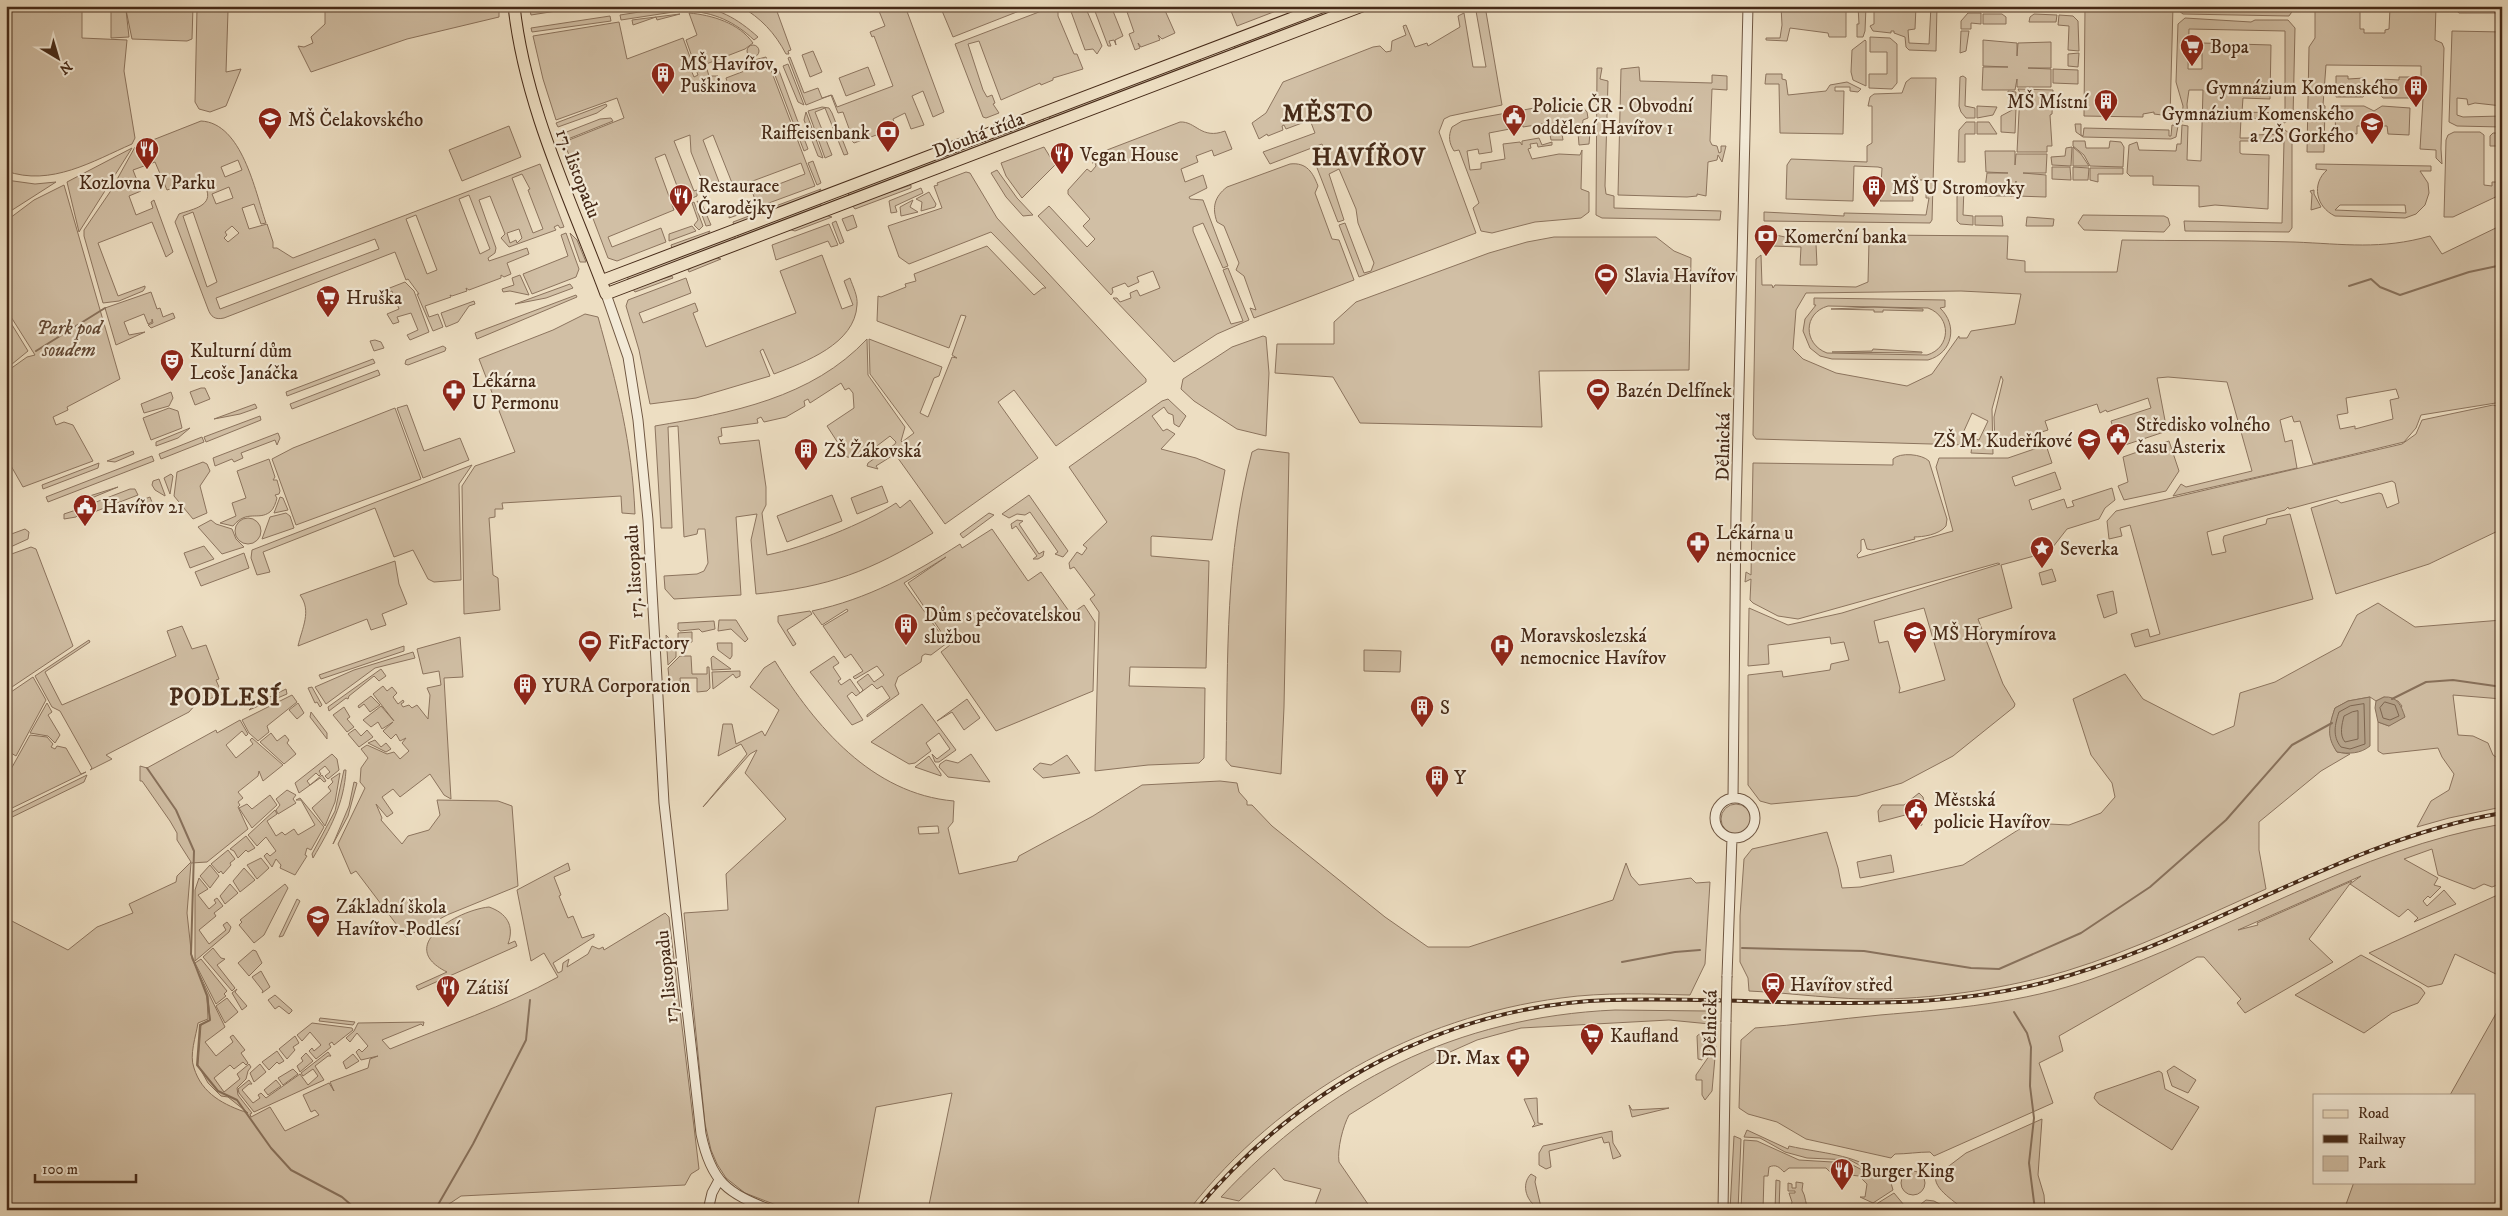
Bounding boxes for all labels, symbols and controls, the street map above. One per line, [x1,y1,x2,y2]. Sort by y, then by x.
north arrow [32,32,82,82]
supermarket icon: Bopa [2179,33,2205,67]
place label: Bopa [2210,36,2249,59]
place label: MŠ Havířov, Puškinova [680,51,778,98]
text: N [55,57,75,78]
building icon: MŠ Havířov, Puškinova [650,61,676,95]
building icon: Gymnázium Komenského [2403,74,2429,108]
place label: Gymnázium Komenského [2206,77,2398,100]
building icon: MŠ Místní [2093,88,2119,122]
place label: MŠ Místní [2007,89,2089,114]
place label: Policie ČR - Obvodní oddělení Havířov 1 [1532,93,1694,140]
district label: MĚSTO [1282,98,1374,129]
public building icon: Policie ČR - Obvodní oddělení Havířov 1 [1501,103,1527,137]
place label: Gymnázium Komenského a ZŠ Gorkého [2162,103,2354,148]
school or university icon: MŠ Čelakovského [257,106,283,140]
place label: MŠ Čelakovského [288,107,423,132]
street label: Dlouhá třída [930,108,1027,163]
school or university icon: Gymnázium Komenského a ZŠ Gorkého [2359,111,2385,145]
bank icon: Raiffeisenbank [875,119,901,153]
place label: Raiffeisenbank [761,122,871,145]
street label: 17. listopadu [550,126,605,222]
restaurant icon: Kozlovna V Parku [134,136,160,170]
restaurant icon: Vegan House [1049,141,1075,175]
district label: HAVÍŘOV [1312,142,1426,173]
place label: Vegan House [1079,144,1179,167]
place label: Kozlovna V Parku [79,172,215,195]
building icon: MŠ U Stromovky [1861,174,1887,208]
place label: Restaurace Čarodějky [698,175,779,220]
place label: MŠ U Stromovky [1892,175,2025,200]
restaurant icon: Restaurace Čarodějky [668,183,694,217]
bank icon: Komerční banka [1753,223,1779,257]
place label: Komerční banka [1784,226,1907,249]
sports icon: Slavia Havířov [1593,262,1619,296]
place label: Slavia Havířov [1624,265,1736,288]
supermarket icon: Hruška [315,284,341,318]
place label: Hruška [346,287,402,310]
park label: Park pod soudem [37,317,104,362]
place label: Kulturní dům Leoše Janáčka [190,340,298,385]
theatre icon: Kulturní dům Leoše Janáčka [159,348,185,382]
place label: Lékárna U Permonu [472,370,559,415]
sports icon: Bazén Delfínek [1585,377,1611,411]
pharmacy icon: Lékárna U Permonu [441,378,467,412]
place label: Bazén Delfínek [1616,380,1733,403]
street label: Dělnická [1711,413,1736,481]
place label: Středisko volného času Asterix [2136,414,2270,459]
public building icon: Středisko volného času Asterix [2105,422,2131,456]
school or university icon: ZŠ M. Kudeříkové [2076,427,2102,461]
place label: ZŠ M. Kudeříkové [1933,428,2072,453]
building icon: ZŠ Žákovská [793,437,819,471]
place label: ZŠ Žákovská [824,438,921,463]
public building icon: Havířov 21 [72,493,98,527]
place label: Havířov 21 [102,496,184,519]
place label: Lékárna u nemocnice [1716,522,1796,567]
street label: 17. listopadu [621,524,648,619]
pharmacy icon: Lékárna u nemocnice [1685,530,1711,564]
place icon: Severka [2029,535,2055,569]
place label: Severka [2060,538,2118,561]
place label: Dům s pečovatelskou službou [924,604,1081,649]
building icon: Dům s pečovatelskou službou [893,612,919,646]
school or university icon: MŠ Horymírova [1902,620,1928,654]
place label: MŠ Horymírova [1932,621,2056,646]
place label: Moravskoslezská nemocnice Havířov [1520,625,1667,670]
sports icon: FitFactory [577,629,603,663]
place label: FitFactory [608,632,690,655]
hospital icon: Moravskoslezská nemocnice Havířov [1489,633,1515,667]
building icon: YURA Corporation [512,672,538,706]
place label: YURA Corporation [542,675,691,698]
district label: PODLESÍ [169,682,282,713]
building icon: S [1409,694,1435,728]
place label: S [1440,697,1450,720]
building icon: Y [1424,764,1450,798]
place label: Y [1454,767,1467,790]
place label: Městská policie Havířov [1933,789,2051,834]
public building icon: Městská policie Havířov [1903,797,1929,831]
place label: Základní škola Havířov-Podlesí [336,896,461,941]
school or university icon: Základní škola Havířov-Podlesí [305,904,331,938]
street label: 17. listopadu [651,929,684,1025]
station icon: Havířov střed [1760,971,1786,1005]
restaurant icon: Zátiší [435,974,461,1008]
place label: Havířov střed [1790,974,1893,997]
place label: Zátiší [466,977,510,1000]
street label: Dělnická [1698,990,1723,1058]
supermarket icon: Kaufland [1579,1022,1605,1056]
place label: Kaufland [1610,1025,1679,1048]
pharmacy icon: Dr. Max [1505,1044,1531,1078]
place label: Dr. Max [1436,1047,1501,1070]
legend [2313,1094,2476,1184]
text: Road [2358,1104,2390,1123]
text: Railway [2358,1130,2406,1149]
scale bar [35,1151,136,1183]
text: Park [2358,1154,2387,1173]
restaurant icon: Burger King [1829,1157,1855,1191]
text: 100 m [42,1160,78,1179]
place label: Burger King [1860,1160,1955,1183]

